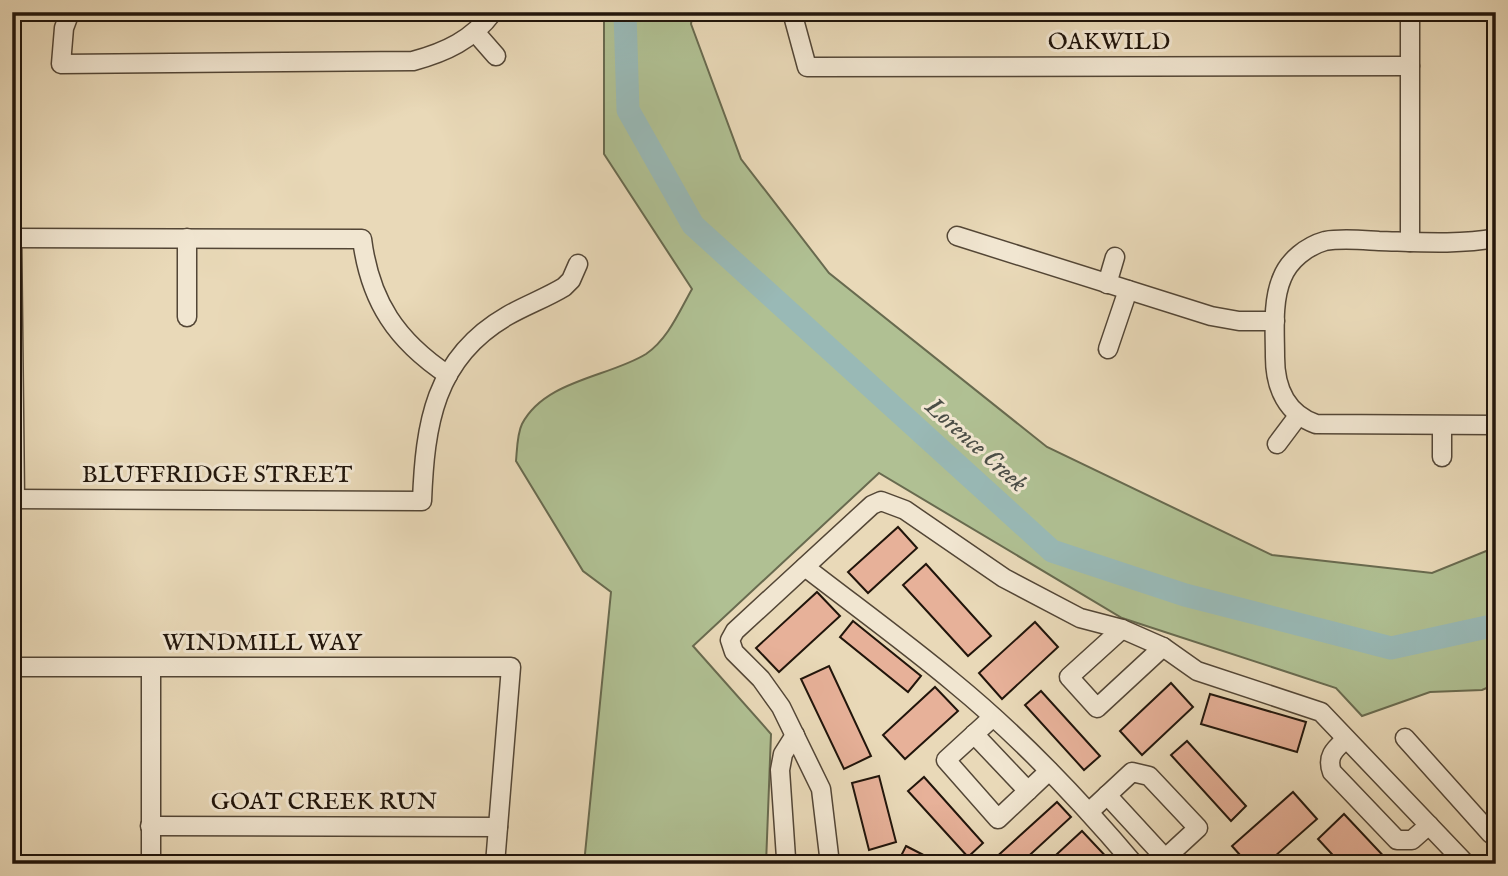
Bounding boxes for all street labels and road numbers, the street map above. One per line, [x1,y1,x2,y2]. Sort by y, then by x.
street label: OAKWILD [1048,27,1170,58]
street label: BLUFFRIDGE STREET [82,460,353,491]
street label: WINDMILL WAY [162,628,363,659]
street label: GOAT CREEK RUN [211,787,437,818]

